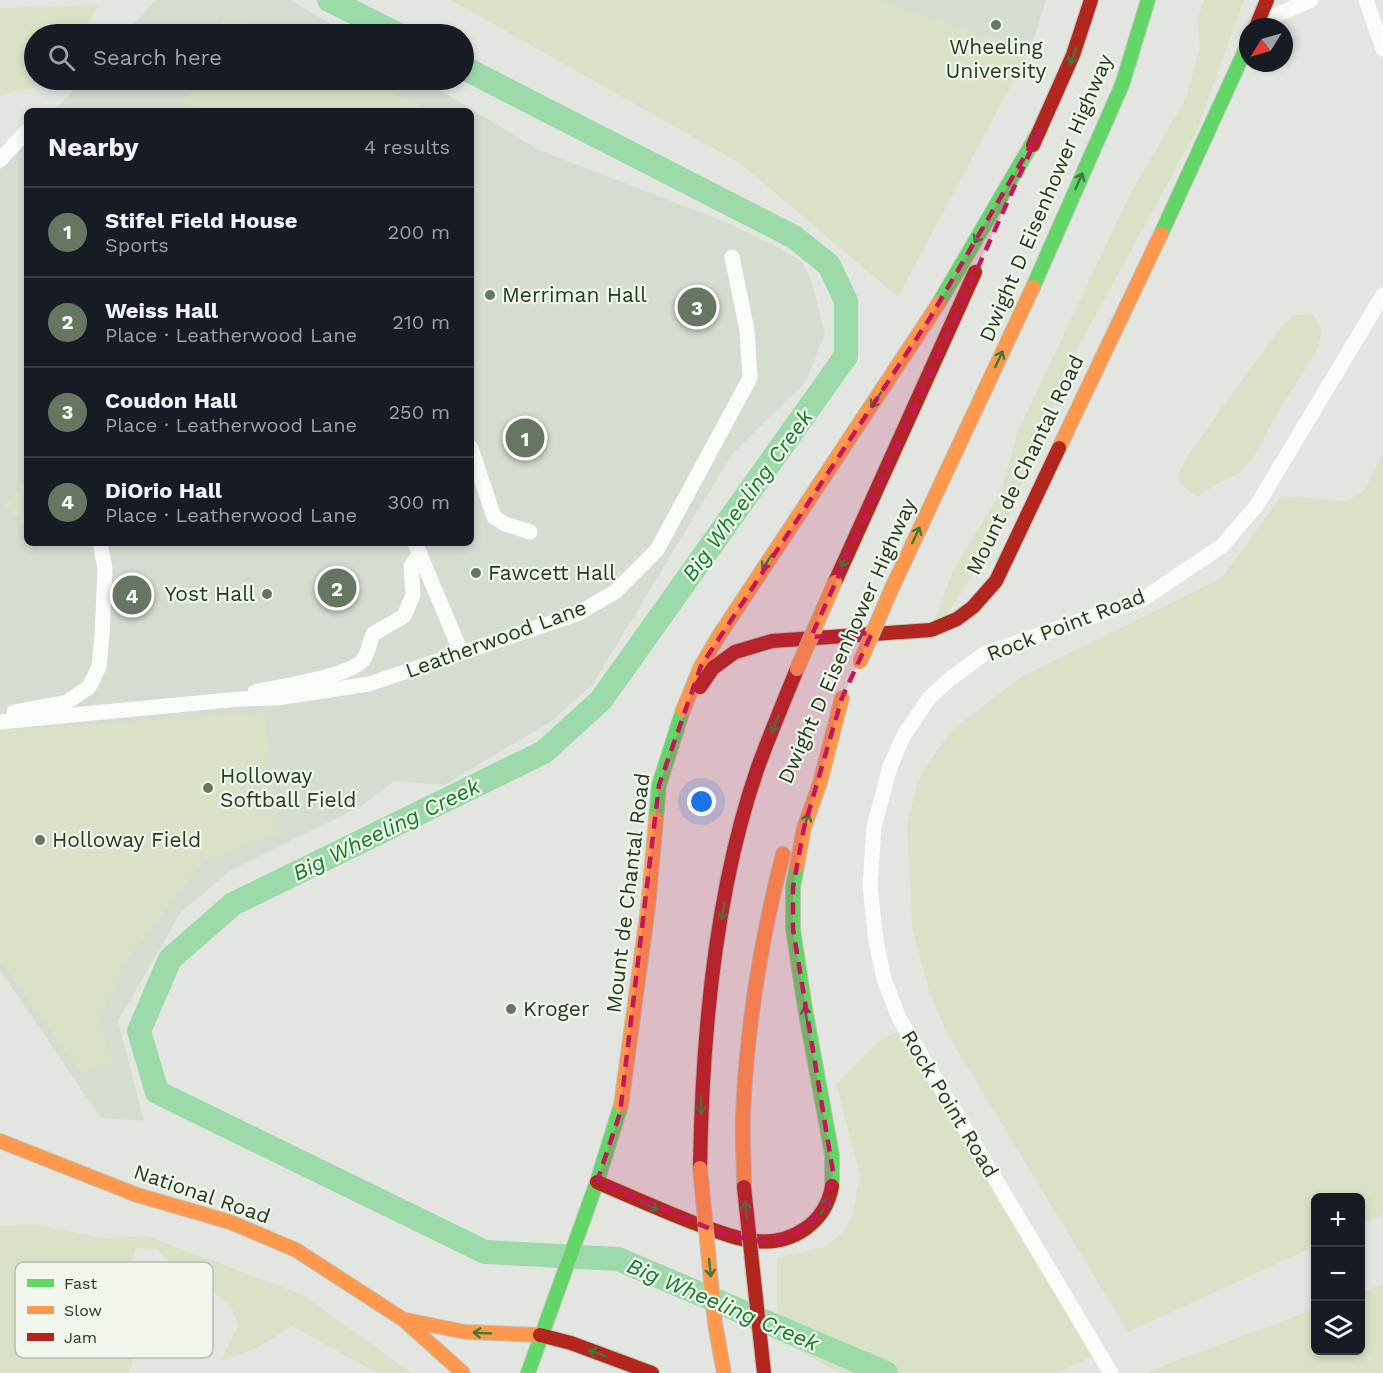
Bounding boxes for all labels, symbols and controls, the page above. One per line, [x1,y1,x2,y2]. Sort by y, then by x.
marker: Wheeling University [989,18,1003,32]
north arrow [1239,18,1293,72]
search box [24,24,474,90]
place label: Wheeling University [946,34,1047,83]
icon: search [45,41,78,74]
text: Search here [93,45,222,70]
one-way arrow [1066,46,1077,64]
street label: Dwight D Eisenhower Highway [974,50,1118,345]
text: Nearby [48,132,139,162]
text: 4 results [364,135,450,159]
one-way arrow [1074,173,1086,191]
text: Stifel Field House [105,208,297,233]
text: 1 [63,220,72,244]
text: 200 m [388,220,450,244]
one-way arrow [972,226,984,243]
text: Sports [105,233,169,257]
place label: Merriman Hall [502,282,647,307]
pin: 3 [678,284,716,330]
marker: Merriman Hall [483,288,497,302]
text: Weiss Hall [105,298,218,323]
text: 2 [62,310,73,334]
text: 210 m [392,310,450,334]
text: Place · Leatherwood Lane [105,323,357,347]
one-way arrow [994,350,1006,368]
street label: Mount de Chantal Road [960,351,1089,579]
text: Coudon Hall [105,388,237,413]
one-way arrow [869,391,881,408]
text: 3 [62,400,73,424]
text: 250 m [388,400,450,424]
water label: Big Wheeling Creek [677,404,819,586]
text: Place · Leatherwood Lane [105,413,357,437]
pin: 1 [506,416,544,460]
text: DiOrio Hall [105,478,222,503]
text: 4 [61,490,74,514]
text: 300 m [388,490,450,514]
street label: Dwight D Eisenhower Highway [772,494,921,787]
text: Place · Leatherwood Lane [105,503,357,527]
one-way arrow [911,527,923,545]
one-way arrow [839,549,851,567]
one-way arrow [761,553,773,570]
place label: Fawcett Hall [488,560,616,585]
pin: 2 [318,566,356,610]
marker: Fawcett Hall [469,566,483,580]
pin: 4 [112,572,152,618]
place label: Yost Hall [165,581,256,606]
street label: Rock Point Road [983,583,1148,666]
marker: Yost Hall [260,587,274,601]
street label: Leatherwood Lane [402,594,590,683]
one-way arrow [769,714,780,732]
place label: Holloway Softball Field [220,763,356,812]
street label: Mount de Chantal Road [600,772,655,1014]
water label: Big Wheeling Creek [288,773,485,886]
marker: Holloway Softball Field [201,781,215,795]
your location [687,787,716,816]
one-way arrow [801,813,812,832]
place label: Holloway Field [52,827,201,852]
marker: Holloway Field [33,833,47,847]
one-way arrow [717,901,728,920]
place label: Kroger [523,996,590,1021]
marker: Kroger [504,1002,518,1016]
one-way arrow [800,1006,811,1025]
street label: Rock Point Road [897,1026,1004,1182]
one-way arrow [695,1094,707,1114]
street label: National Road [131,1158,274,1229]
map controls [1311,1193,1365,1355]
button: + [1311,1193,1365,1247]
one-way arrow [819,1198,831,1215]
one-way arrow [641,1201,659,1212]
one-way arrow [740,1201,751,1221]
button: − [1311,1247,1365,1301]
water label: Big Wheeling Creek [623,1253,823,1357]
one-way arrow [705,1257,716,1277]
legend [15,1262,213,1358]
text: Fast [64,1274,97,1293]
text: Slow [64,1301,102,1320]
button: layers [1311,1301,1365,1355]
one-way arrow [473,1327,493,1338]
text: Jam [64,1328,97,1347]
one-way arrow [588,1346,607,1357]

